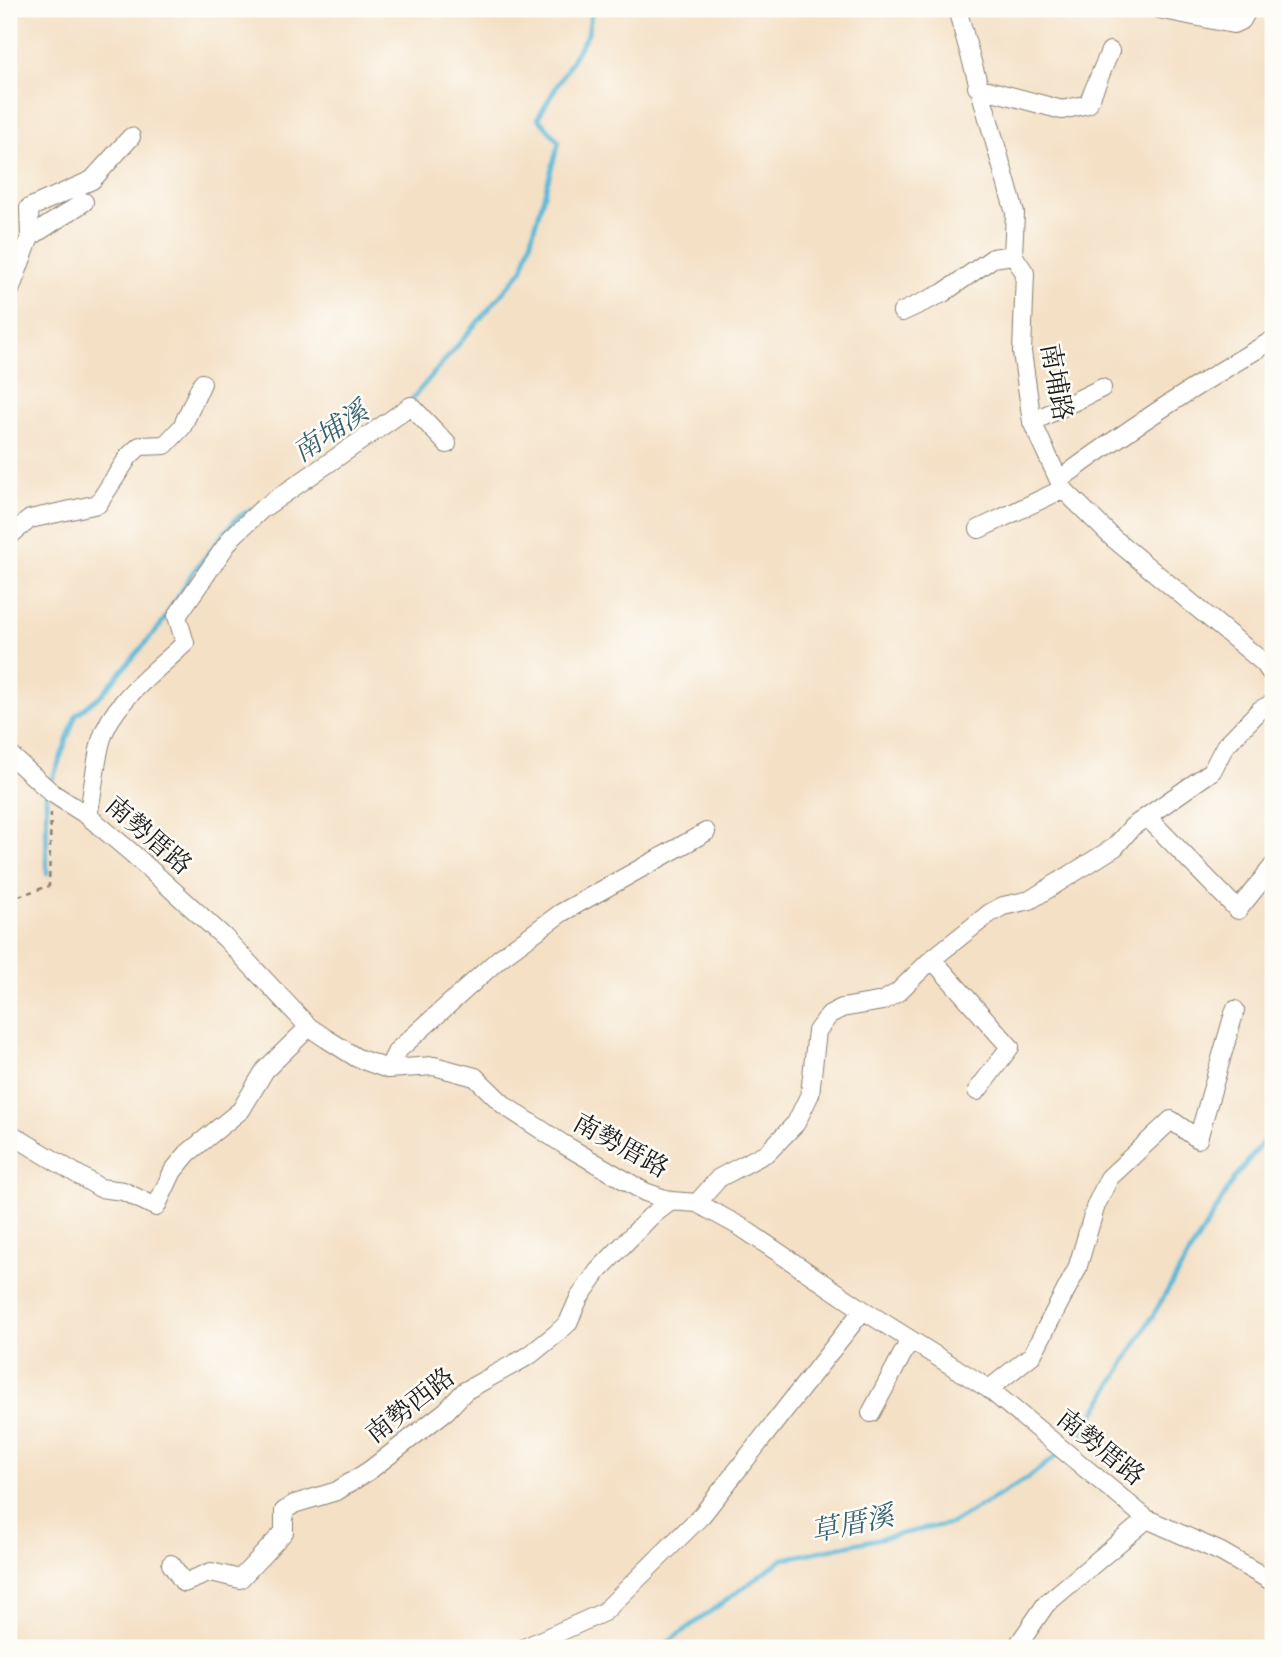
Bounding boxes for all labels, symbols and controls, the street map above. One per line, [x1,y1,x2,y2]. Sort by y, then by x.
street label: 南埔路 [1033,341,1081,423]
water label: 南埔溪 [285,391,377,469]
street label: 南勢厝路 [99,788,199,882]
street label: 南勢厝路 [567,1105,675,1185]
street label: 南勢西路 [359,1360,461,1450]
street label: 南勢厝路 [1050,1401,1152,1493]
water label: 草厝溪 [807,1496,900,1549]

